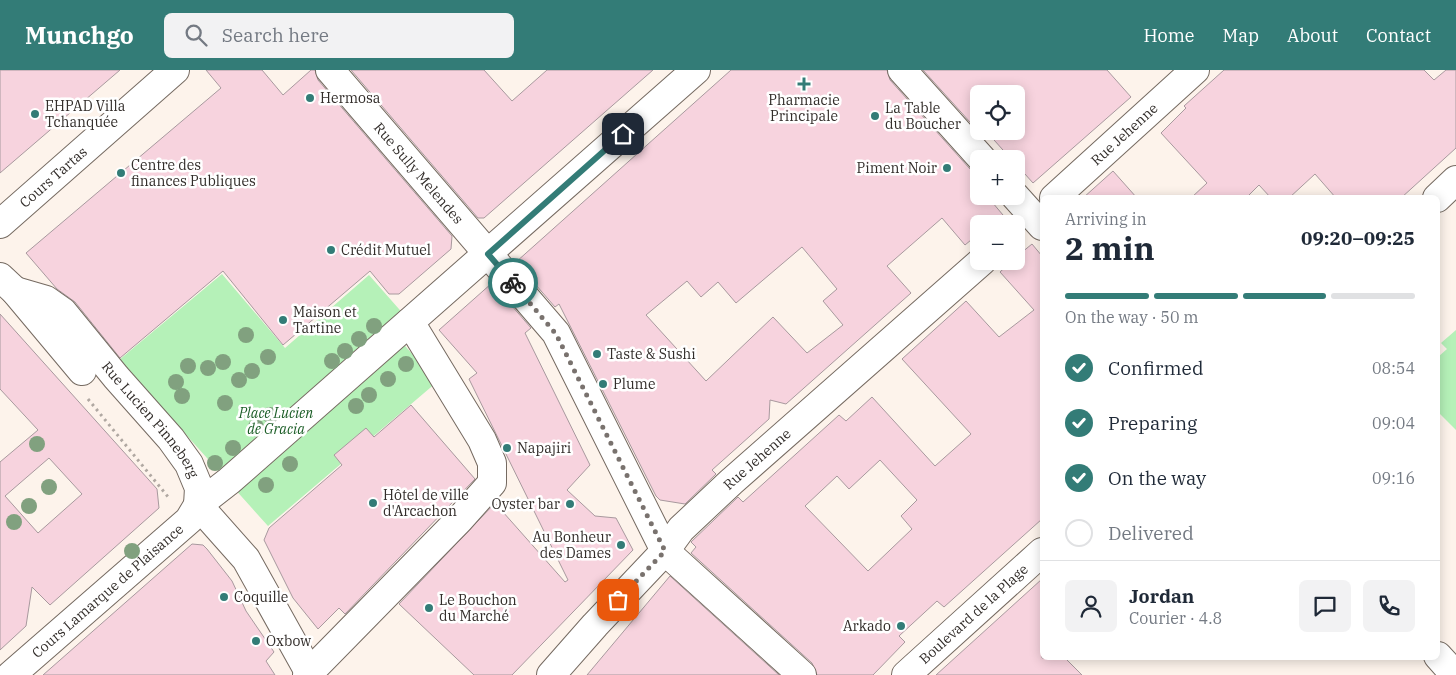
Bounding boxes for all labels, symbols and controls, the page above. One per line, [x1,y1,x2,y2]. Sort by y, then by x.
search box [164,13,514,58]
text: Munchgo [25,19,134,51]
icon: search [182,21,210,49]
text: Search here [222,23,329,47]
text: Home [1143,24,1195,47]
text: Map [1223,24,1259,47]
text: About [1287,24,1338,47]
text: Contact [1366,24,1431,47]
marker: Pharmacie Principale [798,78,810,90]
map controls [970,85,1025,270]
button: locate [970,85,1025,140]
place label: Hermosa [320,89,381,107]
place label: Pharmacie Principale [768,91,840,125]
marker: Hermosa [304,92,316,104]
place label: EHPAD Villa Tchanquée [45,97,126,131]
place label: La Table du Boucher [885,99,962,133]
street label: Rue Jehenne [1087,99,1162,169]
marker: EHPAD Villa Tchanquée [29,108,41,120]
marker: La Table du Boucher [869,110,881,122]
pin [602,113,644,155]
street label: Rue Sully Melendes [370,119,467,228]
icon: home [609,120,637,148]
street label: Cours Tartas [16,143,91,212]
button: + [970,150,1025,205]
place label: Centre des finances Publiques [131,156,256,190]
place label: Piment Noir [857,159,938,177]
marker: Piment Noir [941,162,953,174]
marker: Centre des finances Publiques [115,167,127,179]
text: Arriving in [1065,209,1147,229]
button: − [970,215,1025,270]
text: 09:20–09:25 [1301,226,1415,250]
text: 2 min [1065,227,1155,269]
place label: Crédit Mutuel [341,241,431,259]
marker: Crédit Mutuel [325,244,337,256]
courier [488,258,538,308]
icon: bike [499,269,527,297]
place label: Maison et Tartine [293,303,357,337]
text: On the way · 50 m [1065,307,1199,327]
marker: Maison et Tartine [277,314,289,326]
place label: Taste & Sushi [607,345,696,363]
marker: Taste & Sushi [591,348,603,360]
icon: check [1065,354,1093,382]
text: Confirmed [1108,356,1203,380]
street label: Rue Lucien Pinneberg [98,358,203,481]
text: 08:54 [1372,358,1415,378]
place label: Plume [613,375,655,393]
marker: Plume [597,378,609,390]
park label: Place Lucien de Gracia [238,404,313,438]
icon: check [1065,409,1093,437]
text: Preparing [1108,411,1197,435]
text: 09:04 [1372,413,1415,433]
street label: Rue Jehenne [719,424,795,494]
place label: Napajiri [517,439,571,457]
marker: Napajiri [501,442,513,454]
icon: check [1065,464,1093,492]
text: On the way [1108,466,1206,490]
text: 09:16 [1372,468,1415,488]
place label: Hôtel de ville d'Arcachon [383,486,469,520]
place label: Oyster bar [491,495,561,513]
marker: Hôtel de ville d'Arcachon [367,497,379,509]
marker: Oyster bar [564,498,576,510]
street label: Cours Lamarque de Plaisance [28,520,187,662]
text: Delivered [1108,521,1194,545]
place label: Au Bonheur des Dames [532,528,612,562]
marker: Au Bonheur des Dames [615,539,627,551]
street label: Boulevard de la Plage [915,560,1032,668]
pin [597,579,639,621]
button: person [1065,580,1117,632]
button: chat [1299,580,1351,632]
button: phone [1363,580,1415,632]
text: Jordan [1129,584,1194,608]
icon: bag [604,586,632,614]
place label: Coquille [234,588,288,606]
marker: Coquille [218,591,230,603]
place label: Le Bouchon du Marché [439,591,517,625]
marker: Le Bouchon du Marché [423,602,435,614]
text: Courier · 4.8 [1129,608,1222,628]
place label: Arkado [843,617,891,635]
marker: Arkado [895,620,907,632]
place label: Oxbow [266,632,311,650]
marker: Oxbow [250,635,262,647]

